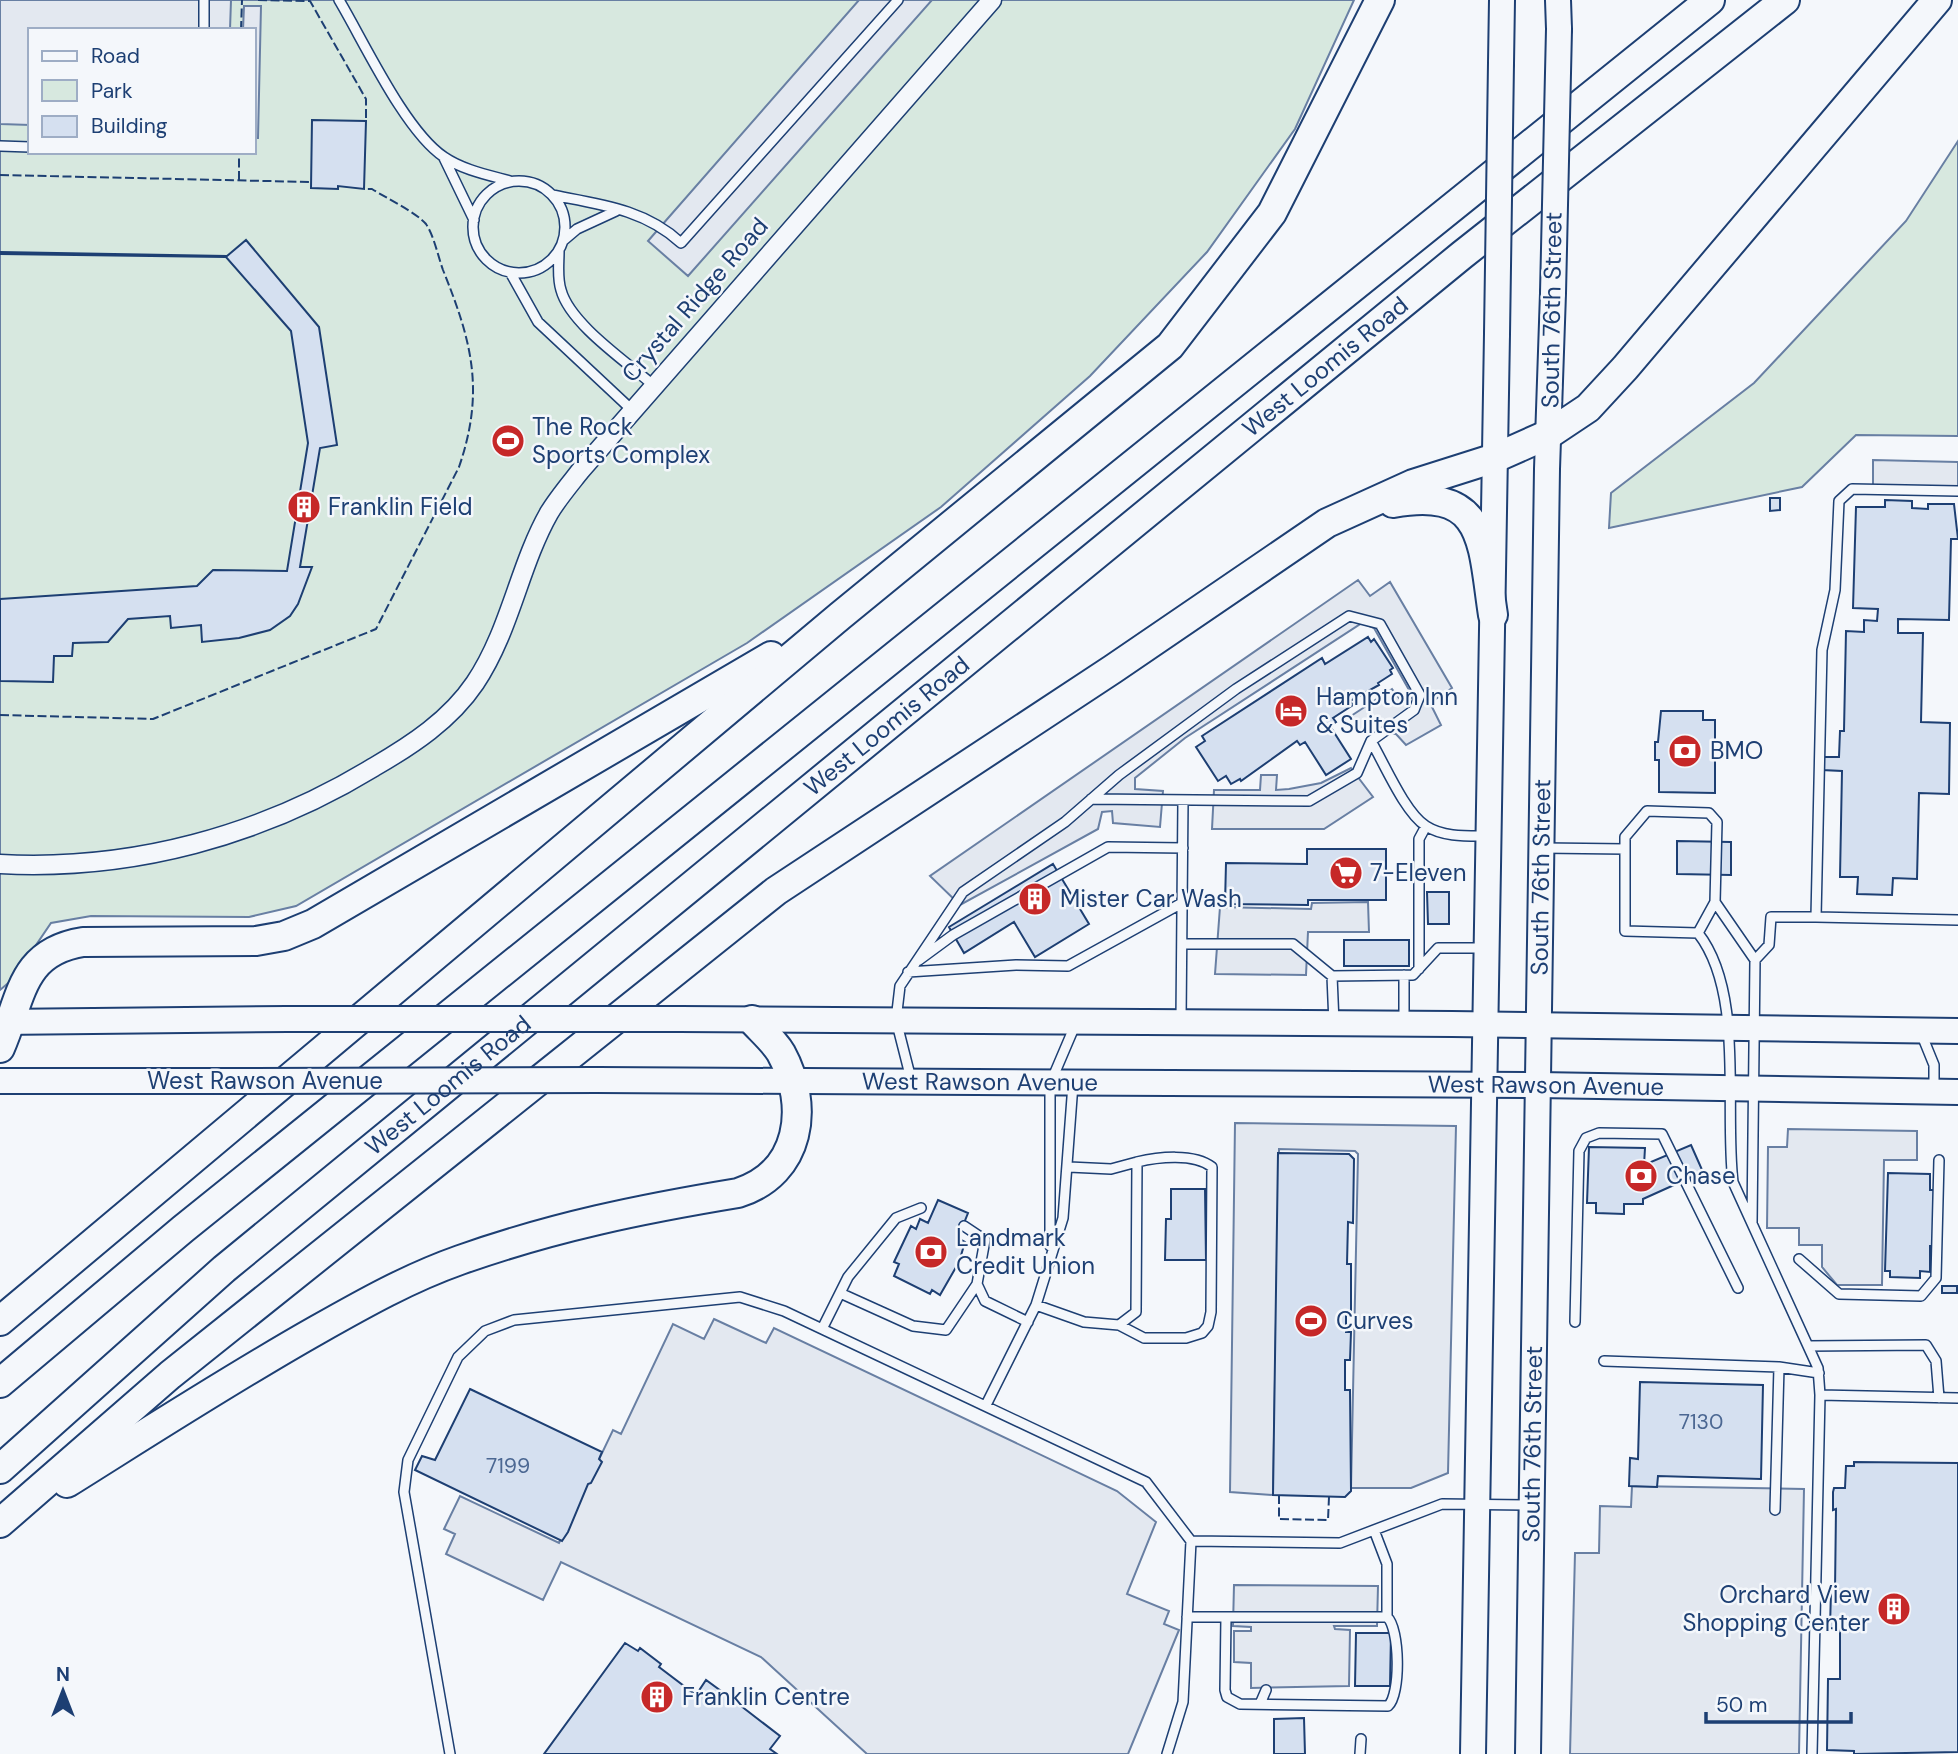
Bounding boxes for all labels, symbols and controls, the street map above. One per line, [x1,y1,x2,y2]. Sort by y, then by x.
legend [28,28,256,154]
text: Road [91,42,140,70]
text: Park [91,77,133,105]
text: Building [91,112,168,140]
street label: Crystal Ridge Road [615,211,775,388]
street label: South 76th Street [1534,212,1569,408]
street label: West Loomis Road [1236,290,1414,443]
place label: The Rock Sports Complex [532,411,710,470]
sports icon: The Rock Sports Complex [489,422,527,460]
building icon: Franklin Field [285,488,323,526]
place label: Franklin Field [328,491,473,522]
street label: West Loomis Road [797,649,976,803]
place label: Hampton Inn & Suites [1316,681,1458,740]
hotel icon: Hampton Inn & Suites [1272,692,1310,730]
bank icon: BMO [1666,732,1704,770]
place label: BMO [1710,735,1763,766]
street label: South 76th Street [1524,779,1557,976]
supermarket icon: 7-Eleven [1327,854,1365,892]
place label: 7-Eleven [1370,857,1467,888]
building icon: Mister Car Wash [1016,880,1054,918]
place label: Mister Car Wash [1060,883,1242,914]
street label: West Loomis Road [359,1008,537,1162]
street label: West Rawson Avenue [147,1065,383,1096]
street label: West Rawson Avenue [862,1065,1098,1098]
street label: West Rawson Avenue [1428,1068,1664,1102]
bank icon: Chase [1622,1157,1660,1195]
place label: Chase [1666,1160,1736,1191]
place label: Landmark Credit Union [956,1222,1095,1281]
bank icon: Landmark Credit Union [912,1233,950,1271]
sports icon: Curves [1292,1302,1330,1340]
place label: Curves [1336,1305,1414,1336]
street label: South 76th Street [1515,1346,1549,1543]
house number: 7130 [1679,1408,1723,1436]
house number: 7199 [486,1452,530,1480]
place label: Orchard View Shopping Center [1682,1579,1870,1638]
building icon: Orchard View Shopping Center [1875,1590,1913,1628]
north arrow [28,1656,98,1726]
text: N [56,1662,70,1687]
building icon: Franklin Centre [638,1678,676,1716]
scale bar [1706,1680,1851,1724]
place label: Franklin Centre [682,1681,850,1712]
text: 50 m [1716,1691,1767,1719]

